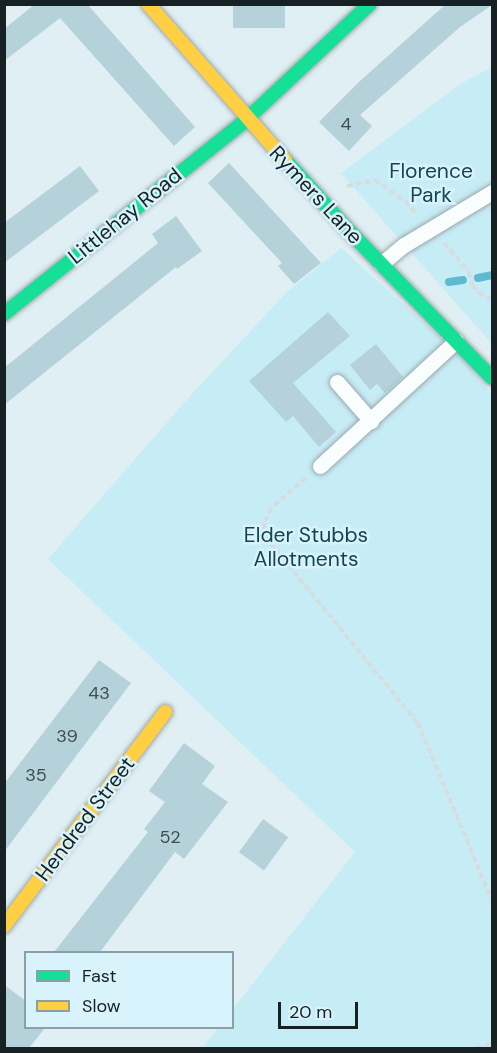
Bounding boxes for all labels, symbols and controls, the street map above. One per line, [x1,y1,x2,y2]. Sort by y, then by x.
house number: 4 [341,113,351,135]
street label: Rymers Lane [264,141,368,249]
park label: Florence Park [389,158,473,208]
street label: Littlehay Road [63,163,187,269]
park label: Elder Stubbs Allotments [244,522,368,572]
house number: 43 [88,682,110,704]
house number: 39 [56,725,78,747]
street label: Hendred Street [30,752,140,886]
house number: 35 [25,764,47,786]
house number: 52 [159,826,181,848]
legend [24,951,234,1029]
text: Fast [82,964,117,988]
scale bar [281,990,360,1028]
text: Slow [82,994,121,1018]
text: 20 m [289,1000,332,1024]

